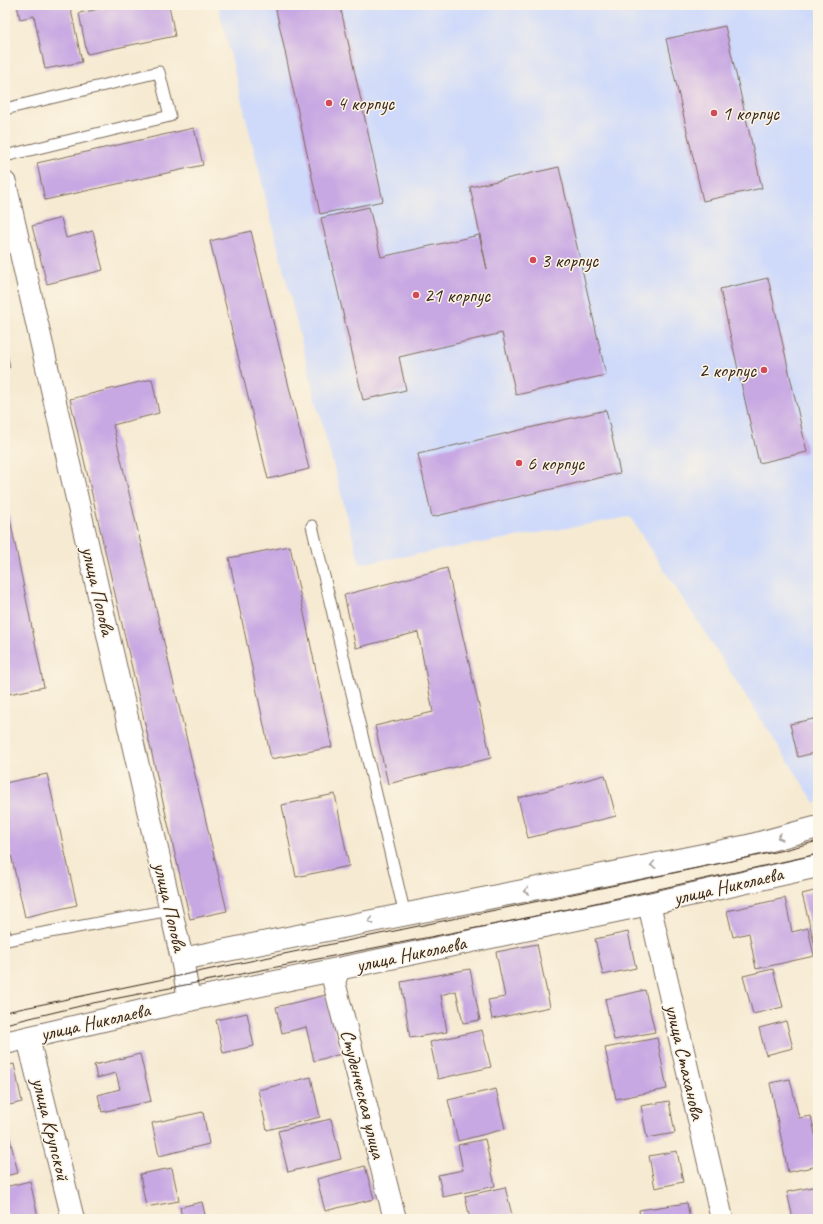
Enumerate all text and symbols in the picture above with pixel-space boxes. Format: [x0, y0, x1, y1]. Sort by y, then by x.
place label: 4 корпус [337, 91, 395, 116]
marker: 4 корпус [324, 98, 334, 108]
place label: 1 корпус [722, 101, 780, 126]
marker: 1 корпус [709, 108, 719, 118]
place label: 3 корпус [541, 248, 599, 273]
marker: 3 корпус [528, 255, 538, 265]
place label: 21 корпус [424, 283, 491, 308]
marker: 21 корпус [411, 290, 421, 300]
place label: 2 корпус [699, 358, 757, 383]
marker: 2 корпус [759, 365, 769, 375]
place label: 6 корпус [527, 451, 585, 476]
marker: 6 корпус [514, 458, 524, 468]
street label: улица Попова [75, 543, 121, 640]
one-way arrow [777, 832, 784, 841]
street label: улица Попова [147, 859, 193, 956]
one-way arrow [650, 860, 656, 868]
street label: улица Николаева [670, 861, 787, 911]
one-way arrow [523, 886, 529, 894]
one-way arrow [368, 917, 374, 925]
street label: улица Николаева [353, 930, 470, 978]
street label: улица Николаева [37, 997, 154, 1047]
street label: улица Стаханова [659, 1001, 711, 1123]
street label: Студенческая улица [335, 1027, 392, 1163]
street label: улица Крупской [26, 1074, 76, 1185]

